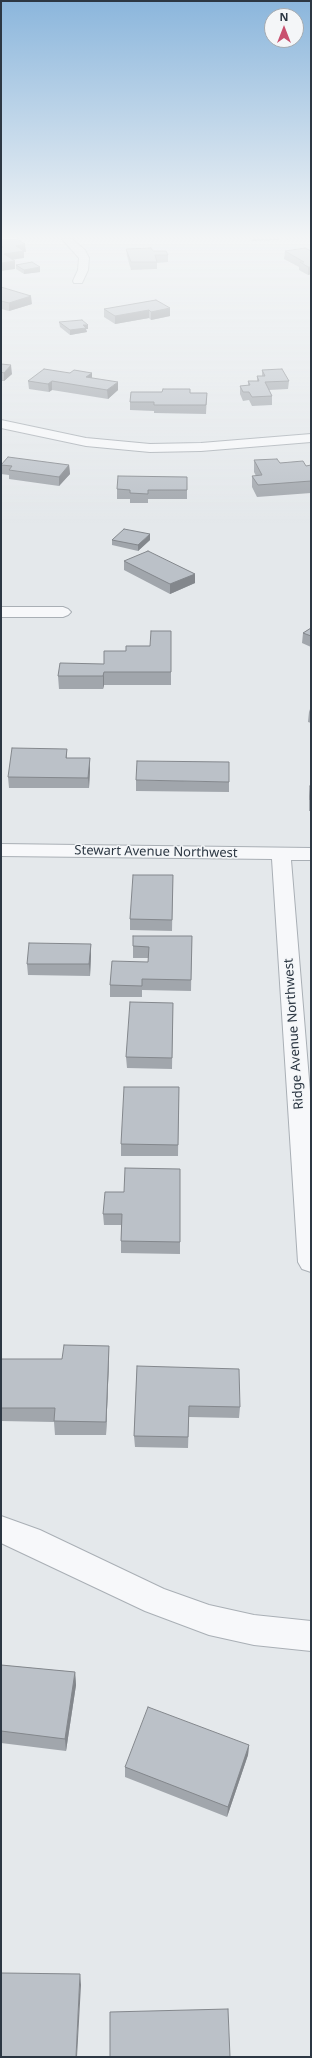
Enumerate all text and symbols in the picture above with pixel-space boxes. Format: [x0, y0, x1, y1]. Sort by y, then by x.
north arrow [264, 8, 304, 48]
text: N [280, 9, 288, 24]
street label: Stewart Avenue Northwest [74, 843, 238, 861]
street label: Ridge Avenue Northwest [281, 958, 307, 1110]

